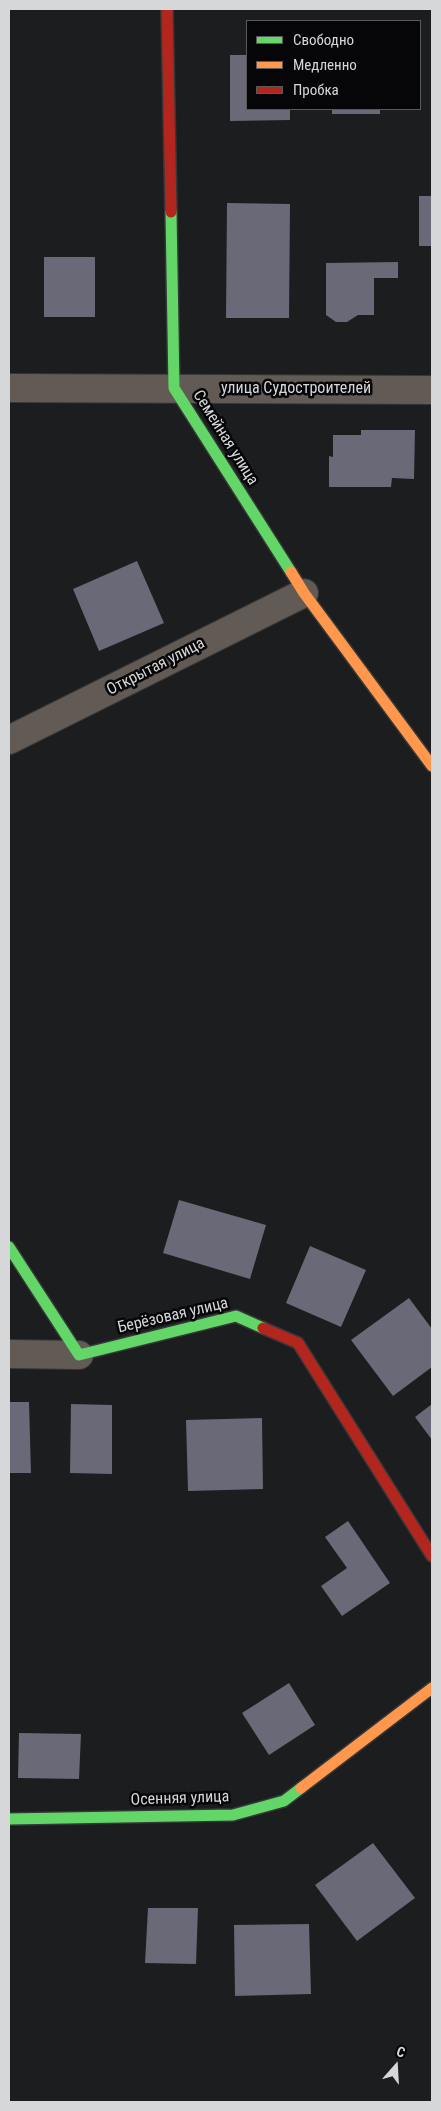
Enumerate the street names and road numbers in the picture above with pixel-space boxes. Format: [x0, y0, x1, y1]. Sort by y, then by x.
street label: улица Судостроителей [221, 379, 371, 399]
street label: Семейная улица [188, 387, 262, 489]
street label: Открытая улица [104, 634, 208, 700]
street label: Берёзовая улица [116, 1294, 230, 1338]
street label: Осенняя улица [130, 1788, 230, 1810]

